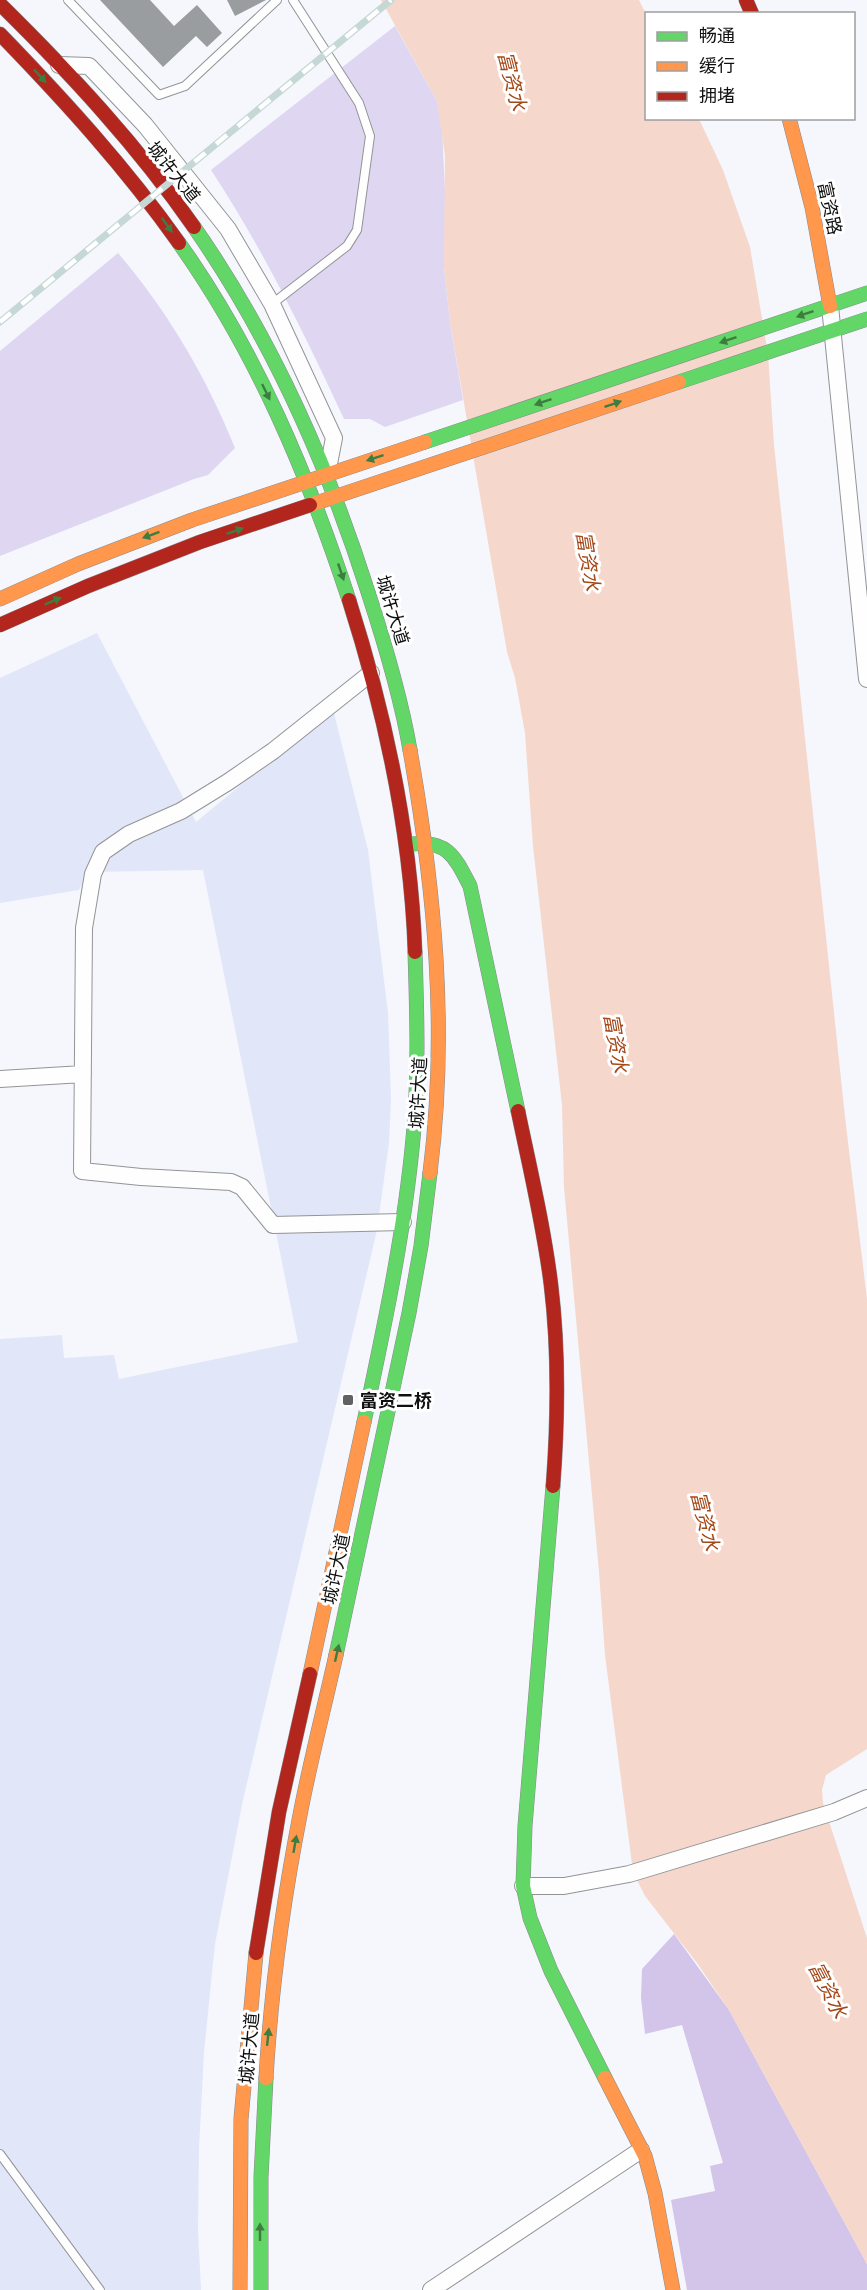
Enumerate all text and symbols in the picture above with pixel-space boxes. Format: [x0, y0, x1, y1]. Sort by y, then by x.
legend [645, 12, 855, 120]
text: 畅通 [699, 23, 735, 48]
water label: 富资水 [491, 49, 533, 114]
text: 缓行 [699, 53, 735, 78]
one-way arrow [33, 69, 47, 83]
text: 拥堵 [699, 83, 735, 108]
street label: 城许大道 [142, 136, 206, 208]
street label: 富资路 [812, 179, 848, 237]
one-way arrow [160, 217, 172, 232]
one-way arrow [796, 310, 814, 319]
one-way arrow [719, 336, 737, 345]
one-way arrow [261, 384, 271, 401]
one-way arrow [534, 398, 552, 408]
one-way arrow [604, 399, 622, 408]
one-way arrow [366, 454, 384, 464]
one-way arrow [226, 526, 244, 535]
water label: 富资水 [569, 529, 607, 594]
one-way arrow [142, 530, 160, 540]
one-way arrow [336, 563, 346, 581]
street label: 城许大道 [371, 572, 415, 648]
one-way arrow [44, 596, 62, 605]
water label: 富资水 [597, 1011, 635, 1076]
street label: 城许大道 [404, 1056, 432, 1130]
place label: 富资二桥 [360, 1388, 432, 1413]
marker: 富资二桥 [341, 1393, 355, 1407]
water label: 富资水 [684, 1489, 726, 1554]
street label: 城许大道 [316, 1531, 356, 1607]
one-way arrow [332, 1644, 342, 1663]
one-way arrow [290, 1834, 299, 1853]
water label: 富资水 [802, 1957, 855, 2024]
street label: 城许大道 [233, 2011, 265, 2085]
one-way arrow [263, 2027, 273, 2046]
one-way arrow [255, 2222, 265, 2241]

